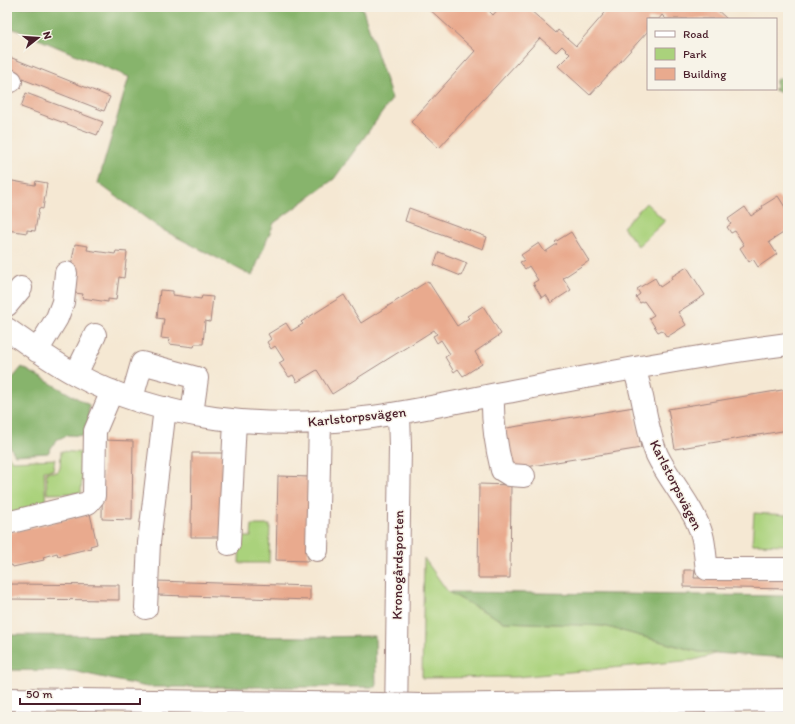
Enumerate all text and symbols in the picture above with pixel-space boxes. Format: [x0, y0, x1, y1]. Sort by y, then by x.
north arrow [18, 18, 58, 58]
legend [647, 18, 777, 90]
text: Road [683, 27, 709, 41]
text: N [40, 30, 54, 41]
text: Park [683, 47, 707, 61]
text: Building [683, 67, 727, 81]
street label: Karlstorpsvägen [307, 403, 407, 431]
street label: Karlstorpsvägen [646, 437, 706, 533]
street label: Kronogårdsporten [389, 510, 407, 620]
scale bar [20, 680, 140, 706]
text: 50 m [26, 687, 52, 701]

